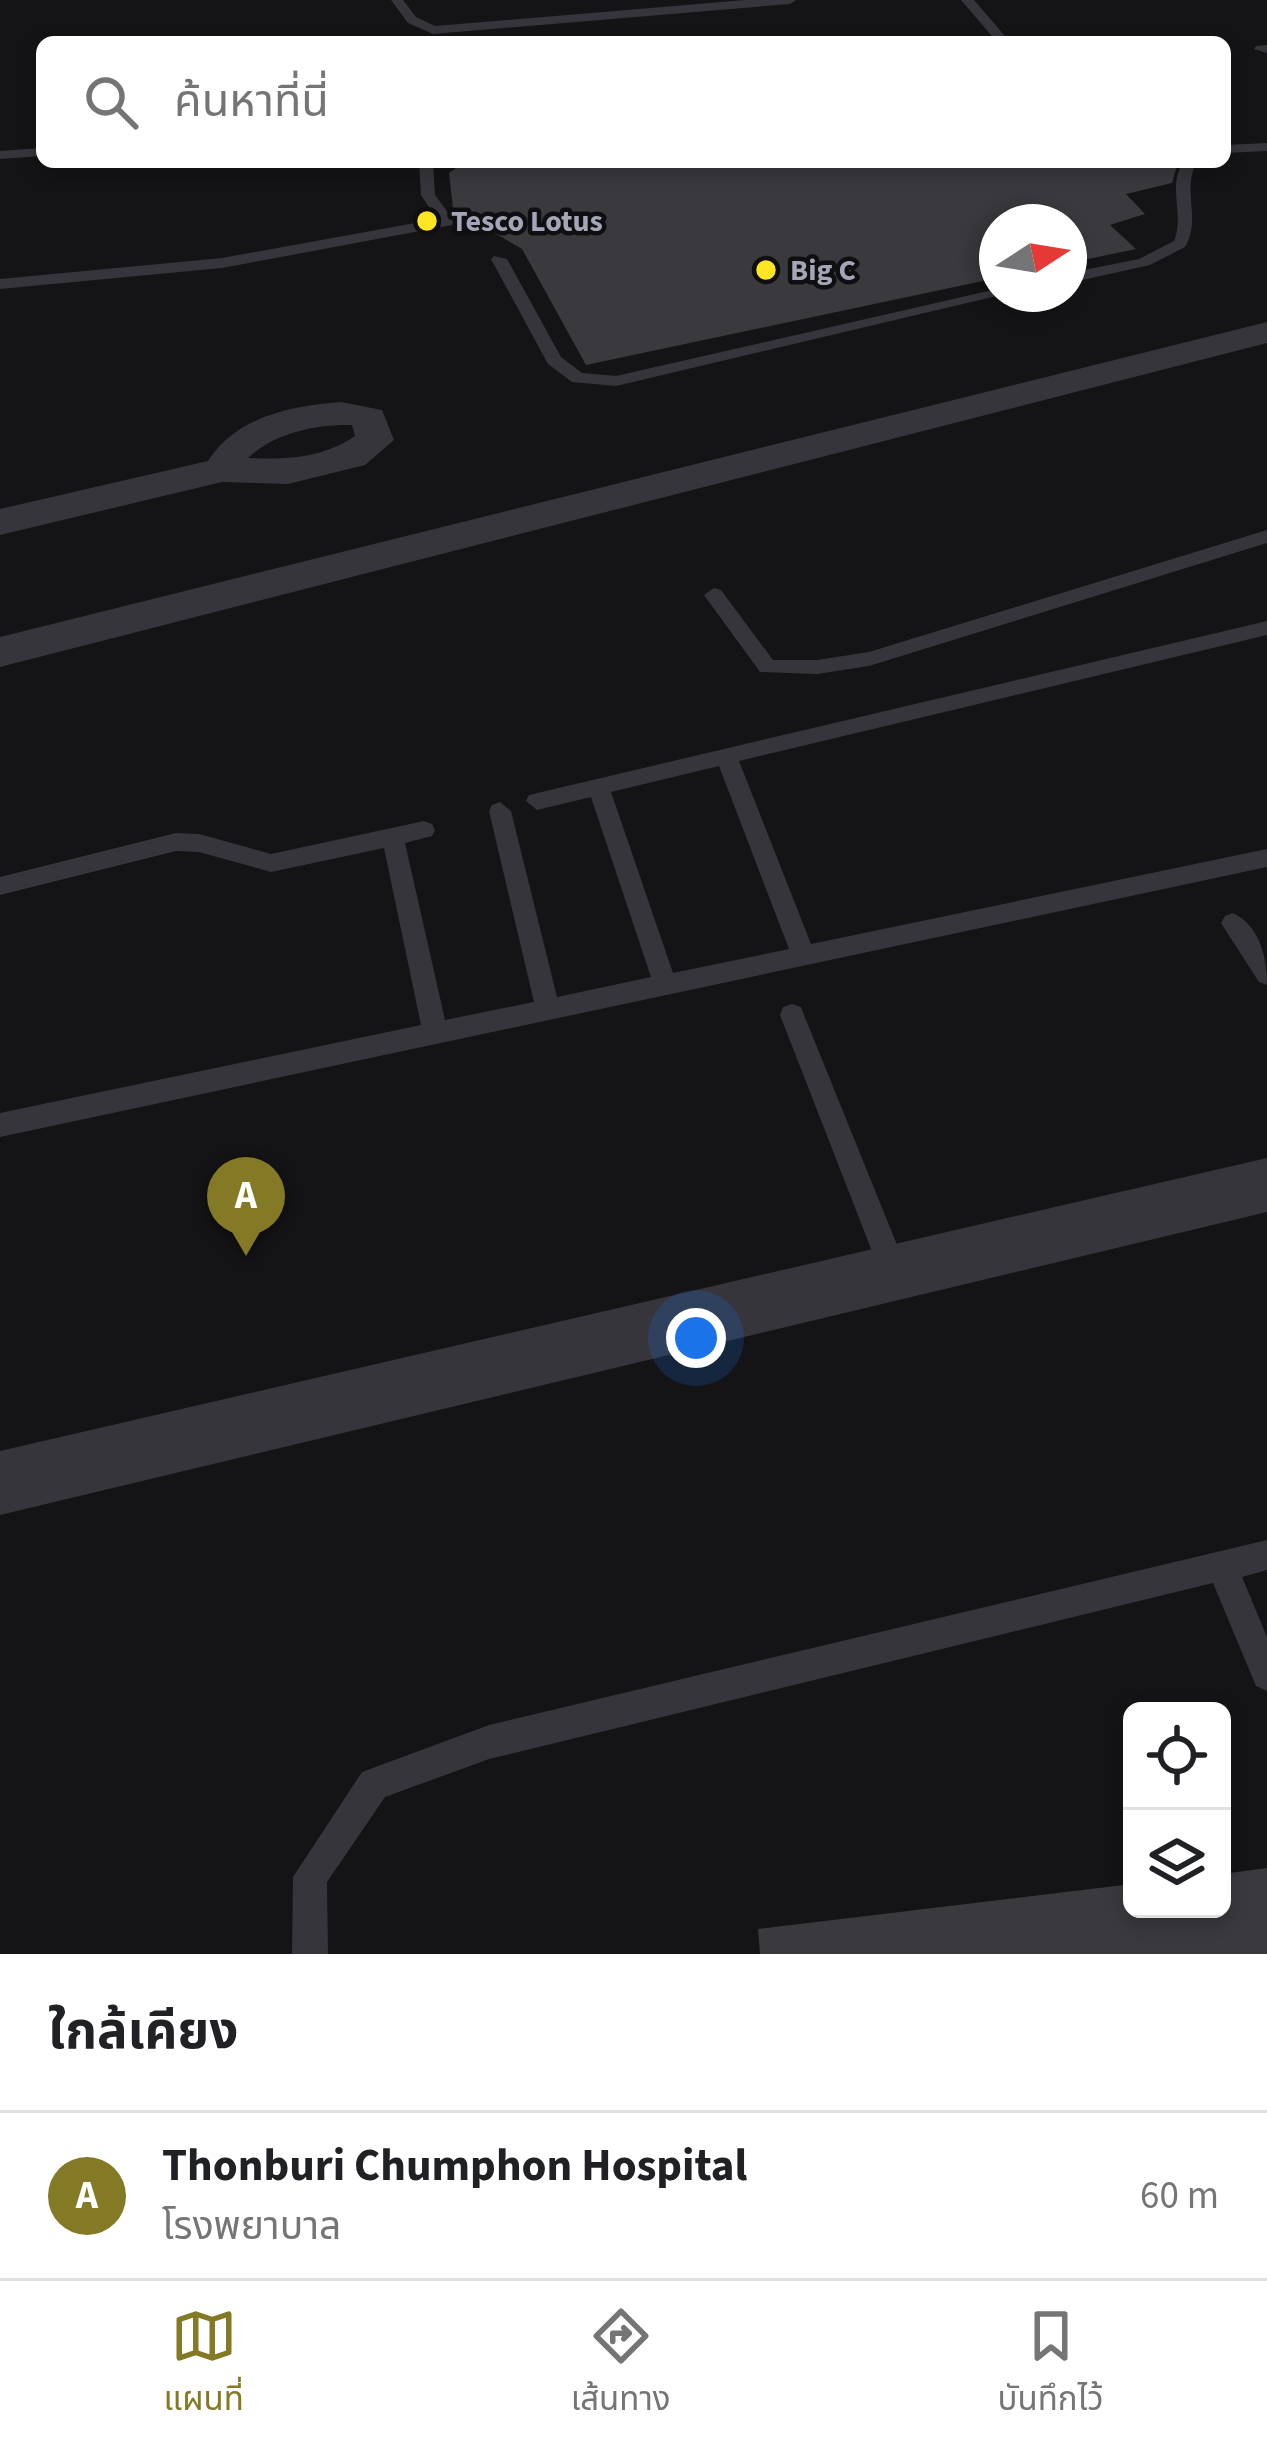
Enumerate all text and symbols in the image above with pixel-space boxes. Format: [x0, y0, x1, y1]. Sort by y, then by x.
search box [36, 36, 1231, 168]
icon: search [78, 69, 144, 135]
text: ค้นหาที่นี่ [174, 70, 329, 134]
place label: Tesco Lotus [451, 200, 603, 243]
north arrow [979, 204, 1087, 312]
marker: Tesco Lotus [414, 208, 440, 234]
place label: Big C [790, 249, 856, 292]
marker: Big C [753, 257, 779, 283]
pin: A [207, 1157, 285, 1256]
your location [666, 1308, 726, 1368]
map controls [1123, 1702, 1231, 1918]
button: locate [1123, 1702, 1231, 1810]
button: layers [1123, 1810, 1231, 1918]
text: ใกล้เคียง [48, 1996, 238, 2068]
text: Thonburi Chumphon Hospital [162, 2134, 747, 2198]
text: A [76, 2168, 98, 2224]
text: 60 m [1140, 2168, 1219, 2224]
text: โรงพยาบาล [162, 2199, 341, 2255]
tab: แผนที่ [163, 2303, 244, 2425]
tab: เส้นทาง [571, 2303, 671, 2425]
tab: บันทึกไว้ [998, 2303, 1104, 2425]

